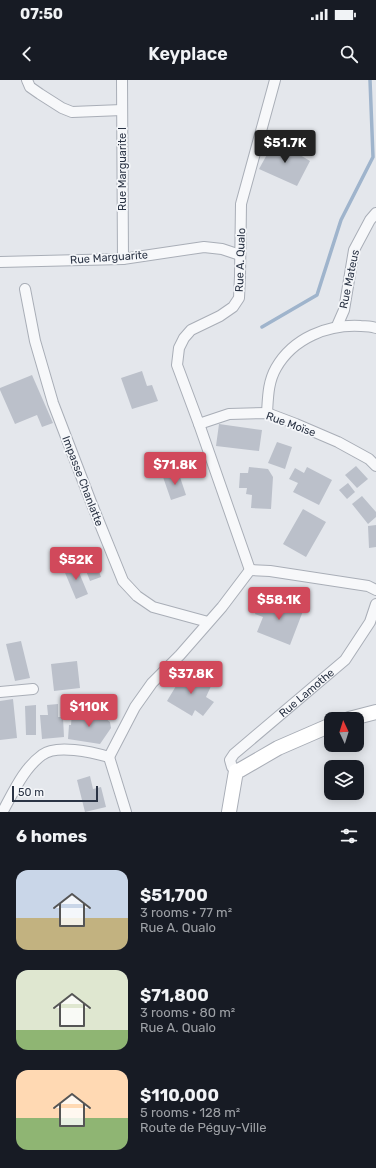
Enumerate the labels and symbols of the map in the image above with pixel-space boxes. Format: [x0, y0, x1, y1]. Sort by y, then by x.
street label: Rue Marguarite I [116, 127, 129, 211]
pin: $51.7K [252, 130, 318, 164]
street label: Rue A. Qualo [233, 228, 248, 292]
street label: Rue Marguarite [70, 248, 148, 267]
street label: Rue Mateus [337, 248, 362, 310]
street label: Rue Moïse [264, 409, 318, 439]
street label: Impasse Chanlatte [59, 434, 106, 528]
pin: $71.8K [142, 452, 208, 486]
pin: $52K [52, 547, 100, 581]
pin: $58.1K [246, 587, 312, 621]
pin: $37.8K [158, 661, 224, 695]
street label: Rue Lamothe [276, 666, 337, 720]
pin: $110K [61, 694, 117, 728]
north arrow [324, 712, 364, 752]
scale bar [12, 784, 98, 803]

